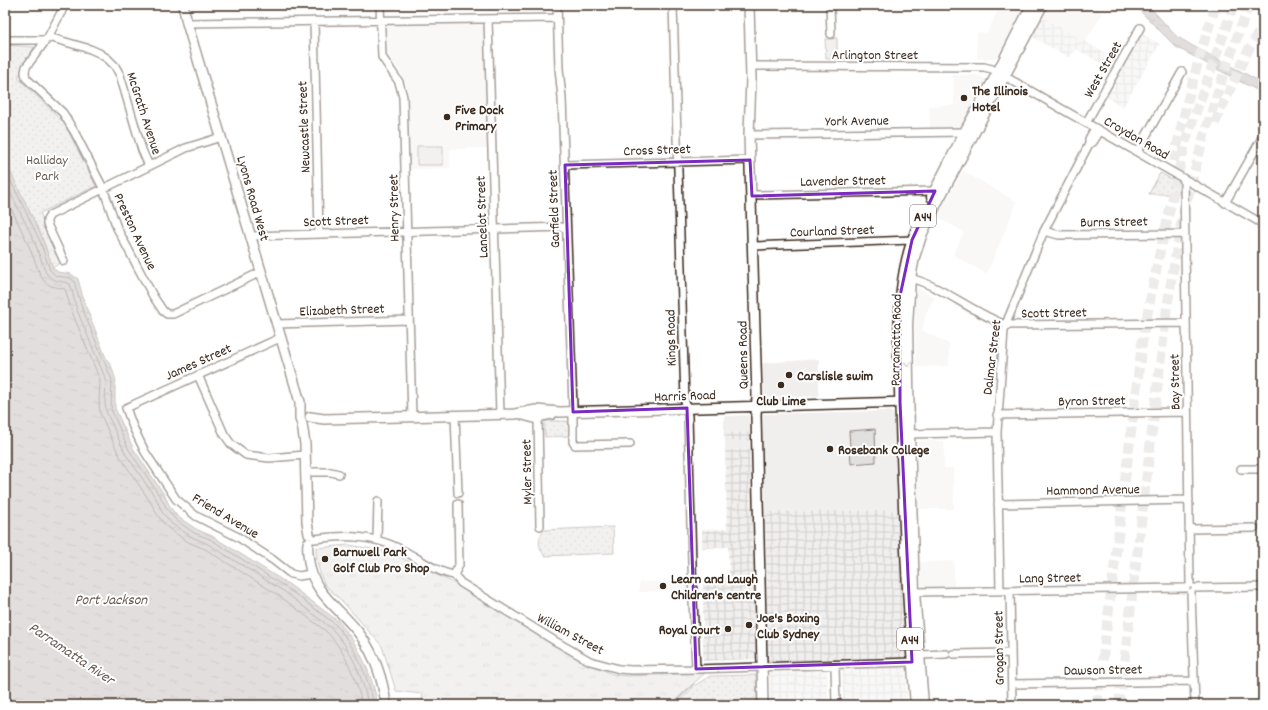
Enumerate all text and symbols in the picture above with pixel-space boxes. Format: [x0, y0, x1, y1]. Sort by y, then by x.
street label: West Street [1079, 38, 1128, 102]
street label: Arlington Street [832, 46, 918, 66]
street label: McGrath Avenue [120, 70, 166, 157]
street label: Newcastle Street [293, 81, 317, 173]
place label: The Illinois Hotel [972, 82, 1028, 118]
marker: The Illinois Hotel [959, 93, 969, 103]
place label: Five Dock Primary [455, 101, 504, 137]
street label: York Avenue [825, 111, 889, 133]
marker: Five Dock Primary [442, 112, 452, 122]
street label: Croydon Road [1100, 112, 1172, 166]
street label: Cross Street [623, 140, 691, 162]
park label: Halliday Park [26, 151, 68, 187]
street label: Lyons Road West [230, 154, 274, 244]
street label: Garfield Street [544, 169, 566, 249]
street label: Lavender Street [800, 171, 886, 193]
street label: Henry Street [384, 174, 406, 242]
street label: Lancelot Street [472, 175, 494, 259]
street label: Preston Avenue [108, 190, 161, 274]
road number: A44 [910, 205, 936, 227]
street label: Scott Street [303, 211, 369, 233]
street label: Burns Street [1080, 212, 1148, 234]
street label: Courland Street [789, 221, 875, 243]
street label: Parramatta Road [886, 294, 908, 386]
street label: Elizabeth Street [299, 300, 385, 322]
street label: Scott Street [1021, 303, 1087, 325]
street label: Kings Road [662, 309, 682, 367]
street label: Dalmar Street [978, 318, 1008, 396]
street label: Queens Road [733, 321, 755, 389]
street label: James Street [163, 339, 235, 386]
street label: Bay Street [1166, 354, 1186, 410]
one-way arrow [904, 361, 912, 367]
place label: Carslisle swim [797, 367, 874, 387]
marker: Carslisle swim [784, 370, 794, 380]
marker: Club Lime [776, 380, 786, 390]
street label: Harris Road [654, 386, 716, 408]
street label: Byron Street [1058, 391, 1126, 413]
place label: Club Lime [756, 392, 806, 412]
street label: Myler Street [517, 439, 539, 505]
place label: Rosebank College [838, 441, 929, 461]
marker: Rosebank College [825, 444, 835, 454]
street label: Hammond Avenue [1046, 480, 1140, 502]
street label: Friend Avenue [188, 489, 262, 545]
place label: Barnwell Park Golf Club Pro Shop [333, 543, 430, 579]
marker: Barnwell Park Golf Club Pro Shop [320, 554, 330, 564]
street label: Lang Street [1019, 568, 1081, 590]
place label: Learn and Laugh Children's centre [671, 570, 761, 606]
marker: Learn and Laugh Children's centre [658, 581, 668, 591]
water label: Port Jackson [75, 590, 148, 612]
street label: William Street [533, 609, 607, 661]
place label: Joe's Boxing Club Sydney [757, 609, 821, 645]
street label: Grogan Street [989, 610, 1011, 686]
water label: Parramatta River [24, 618, 119, 692]
marker: Joe's Boxing Club Sydney [744, 620, 754, 630]
place label: Royal Court [659, 621, 721, 641]
marker: Royal Court [723, 624, 733, 634]
road number: A44 [897, 628, 923, 650]
street label: Dawson Street [1064, 660, 1143, 682]

